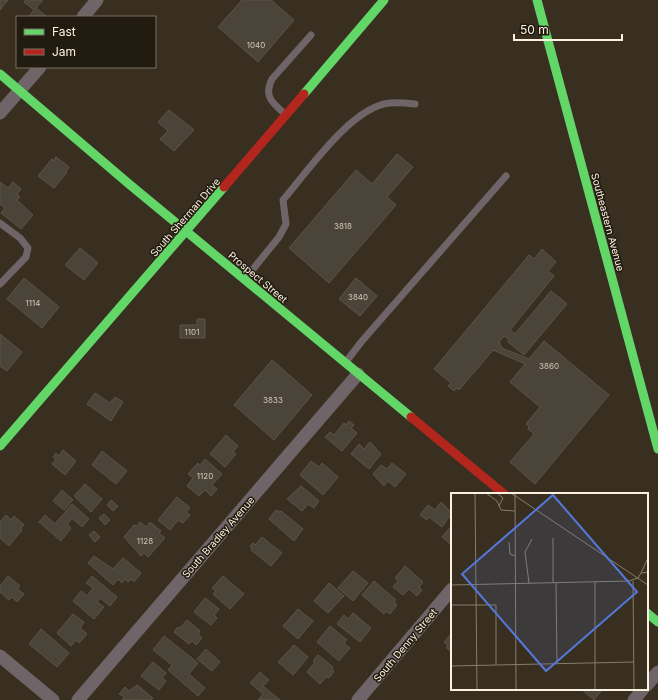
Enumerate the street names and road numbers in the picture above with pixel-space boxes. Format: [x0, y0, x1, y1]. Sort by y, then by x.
street label: Southeastern Avenue [589, 172, 627, 273]
street label: South Sherman Drive [148, 175, 223, 259]
street label: Prospect Street [226, 249, 290, 306]
street label: South Bradley Avenue [179, 494, 257, 580]
street label: South Denny Street [371, 605, 440, 684]

